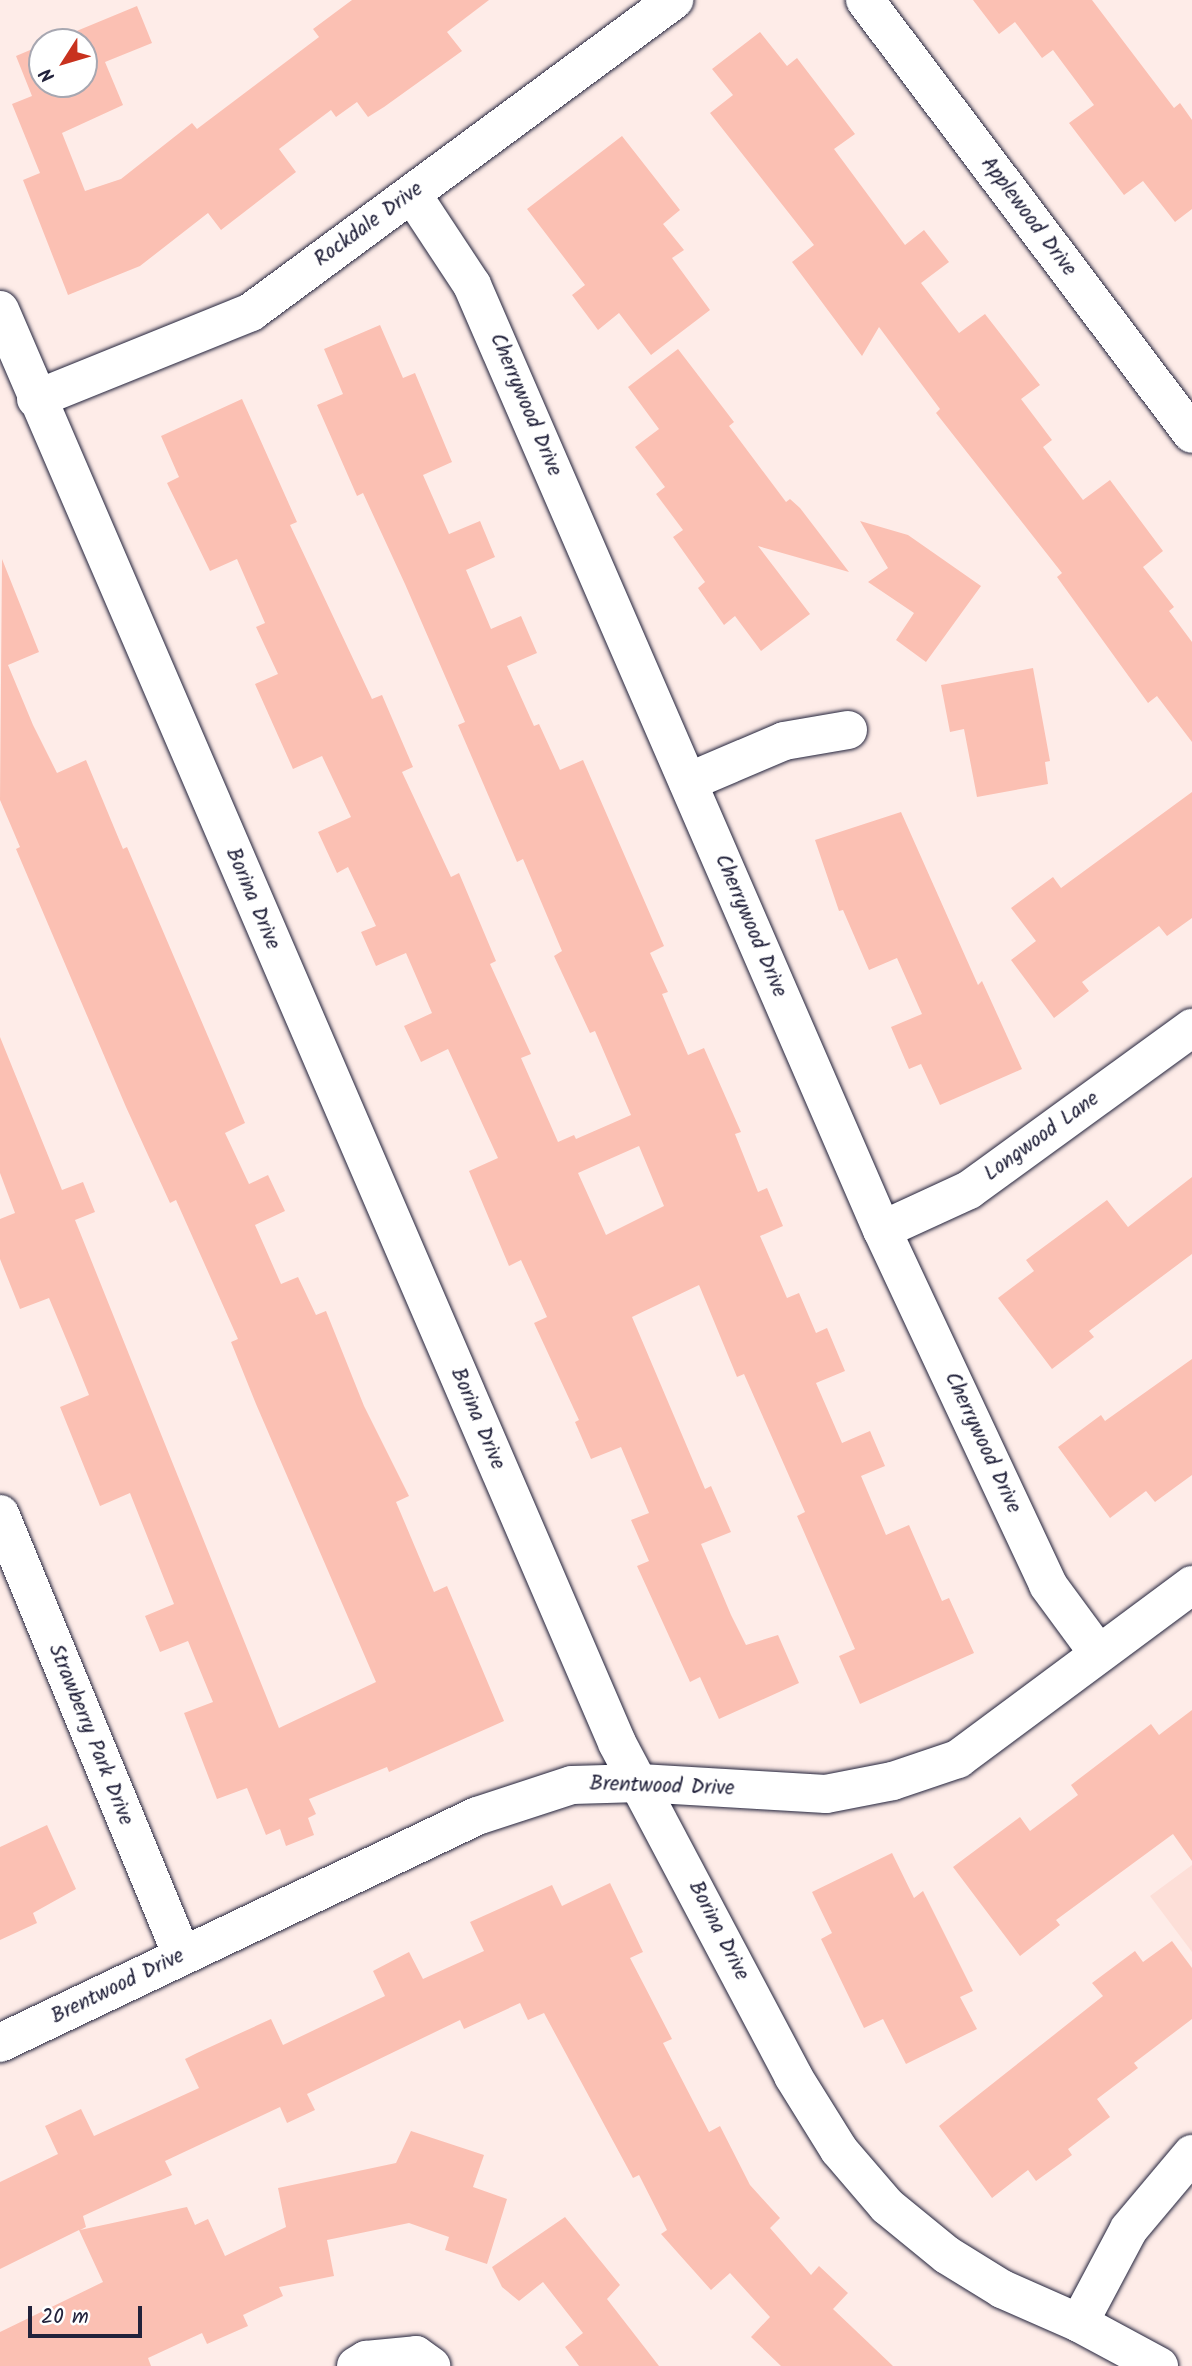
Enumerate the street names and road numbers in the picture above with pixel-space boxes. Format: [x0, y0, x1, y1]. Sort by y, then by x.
street label: Applewood Drive [975, 152, 1081, 282]
street label: Rockdale Drive [310, 177, 428, 273]
street label: Cherrywood Drive [484, 330, 566, 480]
street label: Borina Drive [219, 844, 285, 954]
street label: Cherrywood Drive [709, 851, 791, 1001]
street label: Longwood Lane [980, 1087, 1104, 1187]
street label: Borina Drive [444, 1364, 510, 1474]
street label: Cherrywood Drive [938, 1368, 1026, 1518]
street label: Strawberry Park Drive [42, 1641, 138, 1829]
street label: Brentwood Drive [589, 1772, 735, 1802]
street label: Borina Drive [682, 1877, 754, 1985]
street label: Brentwood Drive [47, 1944, 189, 2030]

